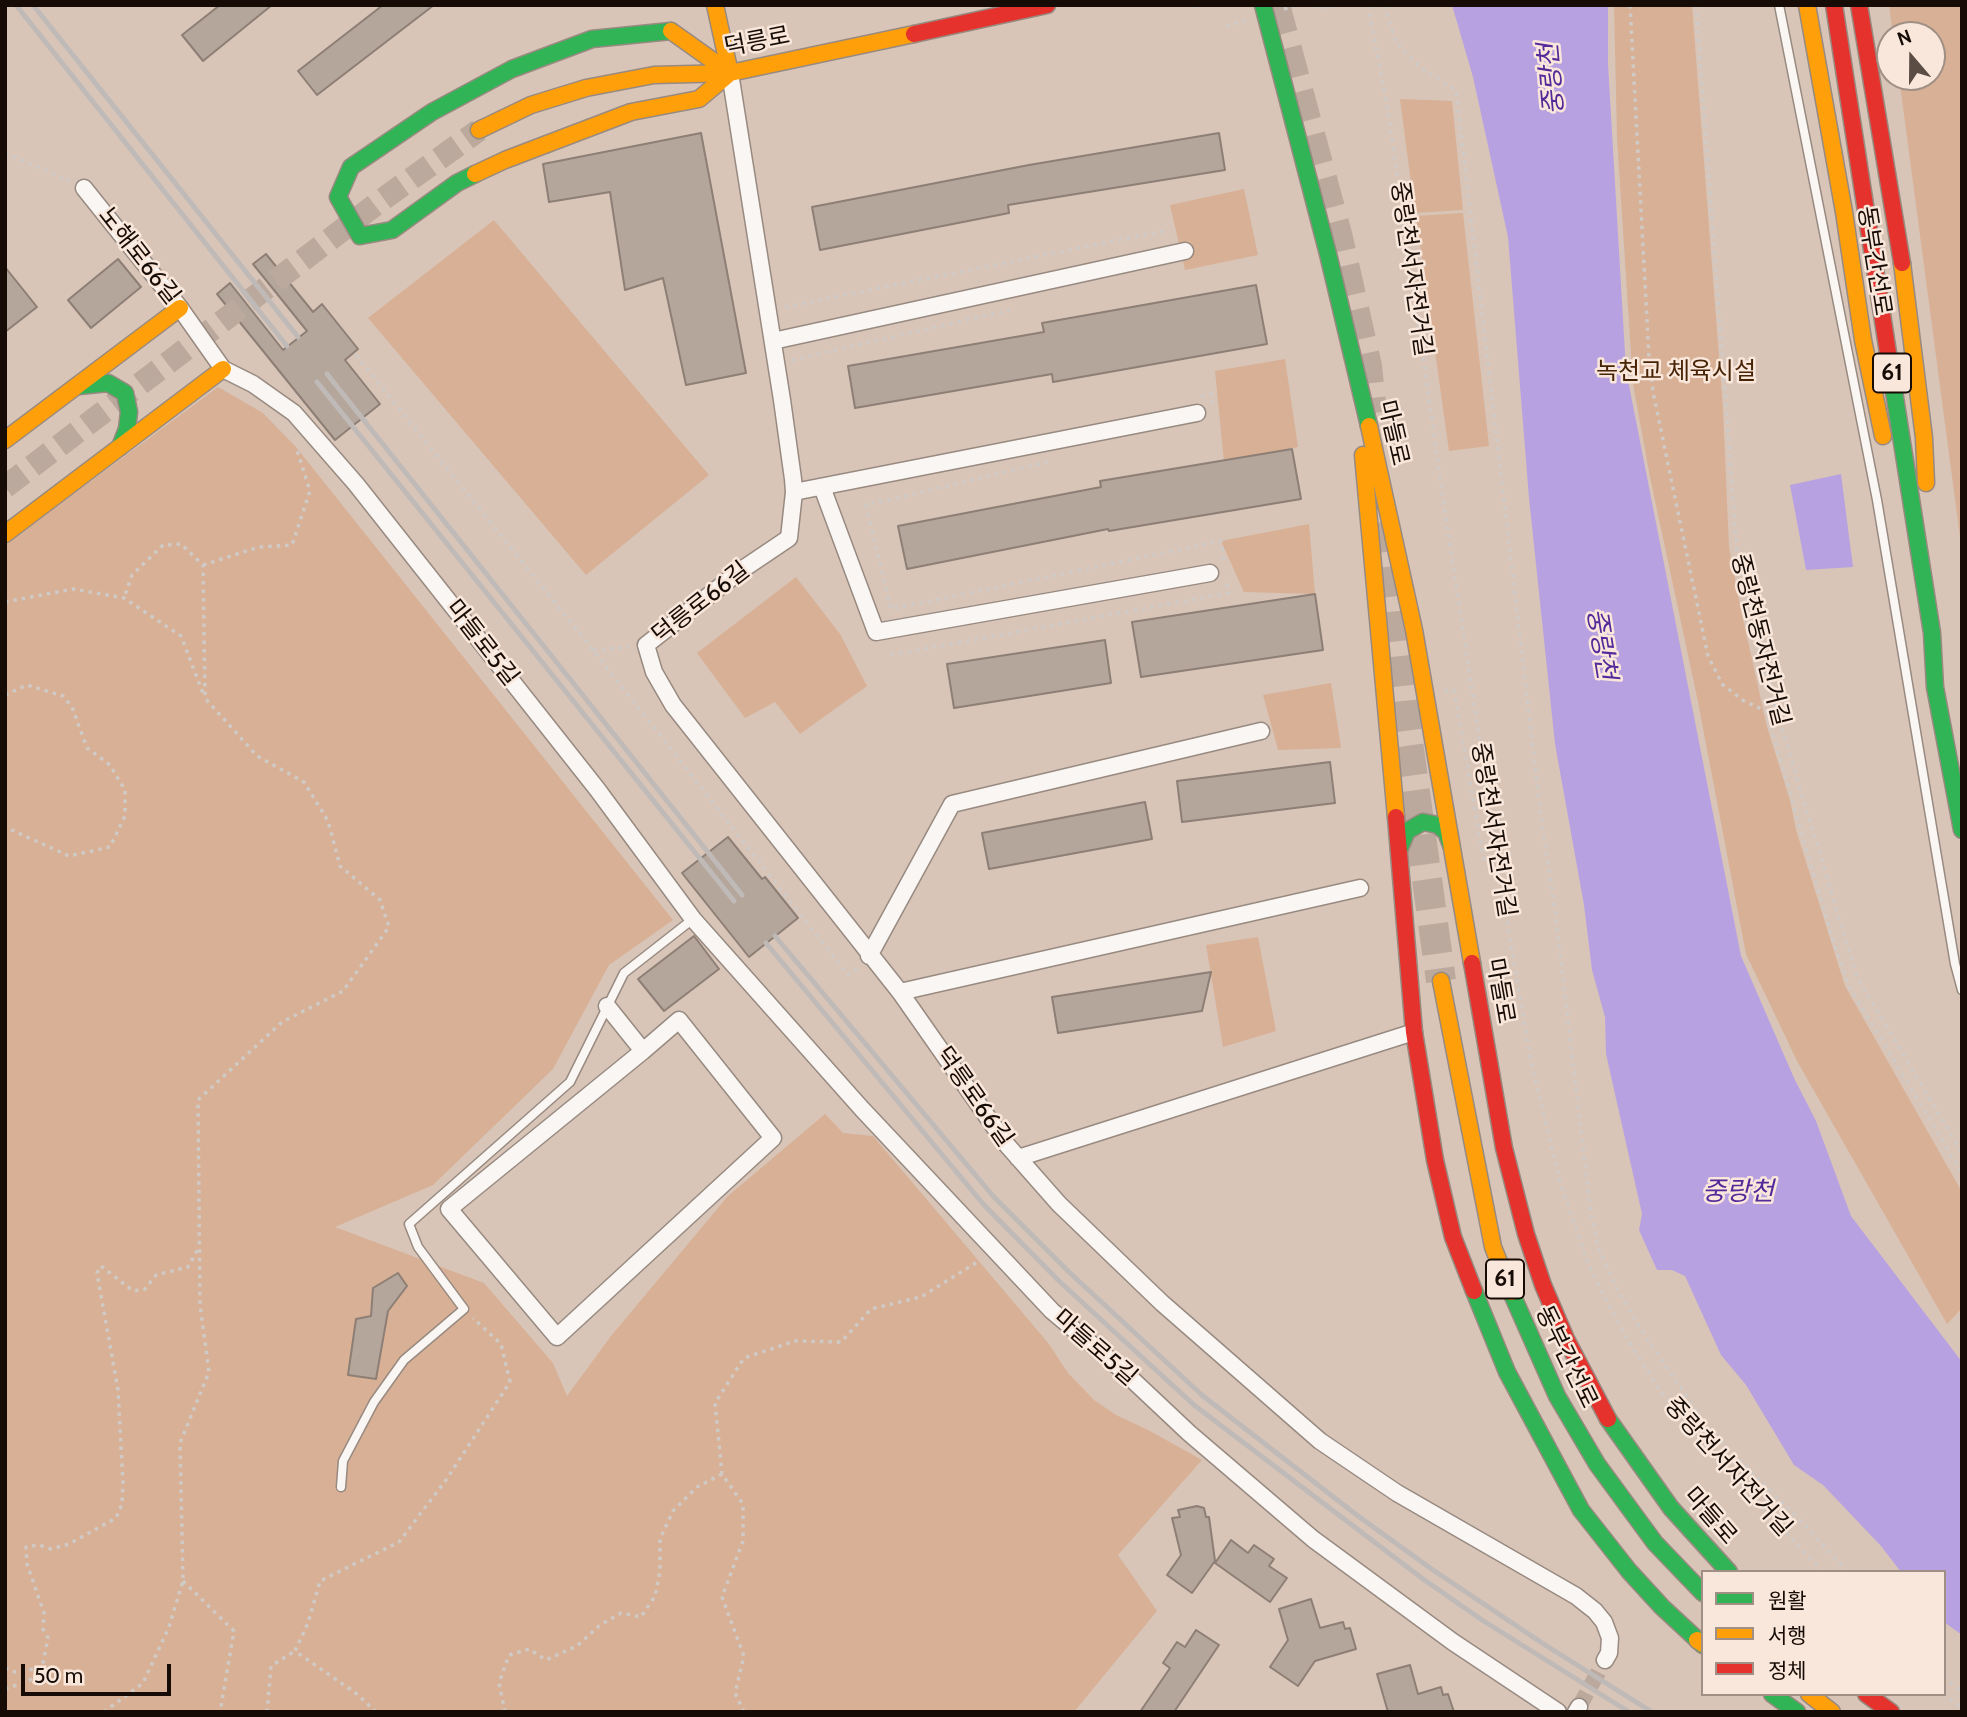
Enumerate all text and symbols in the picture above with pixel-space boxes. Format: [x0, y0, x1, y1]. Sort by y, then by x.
north arrow [1876, 21, 1946, 91]
street label: 덕릉로 [722, 22, 792, 62]
text: N [1894, 25, 1915, 51]
water label: 중랑천 [1533, 42, 1571, 116]
street label: 중랑천서자전거길 [1384, 180, 1438, 358]
street label: 노해로66길 [92, 202, 186, 310]
street label: 동부간선로 [1851, 204, 1897, 318]
road number: 61 [1873, 354, 1911, 392]
park label: 녹천교 체육시설 [1596, 358, 1756, 386]
street label: 마들로 [1372, 397, 1414, 469]
street label: 중랑천동자전거길 [1725, 551, 1795, 729]
street label: 덕릉로66길 [647, 556, 755, 650]
street label: 마들로5길 [439, 594, 525, 692]
water label: 중랑천 [1580, 606, 1622, 682]
street label: 중랑천서자전거길 [1465, 741, 1521, 919]
street label: 마들로 [1480, 956, 1520, 1026]
street label: 덕릉로66길 [929, 1041, 1019, 1153]
water label: 중랑천 [1702, 1176, 1774, 1208]
road number: 61 [1486, 1260, 1524, 1298]
street label: 동부간선로 [1529, 1301, 1603, 1413]
street label: 마들로5길 [1047, 1304, 1143, 1392]
street label: 중랑천서자전거길 [1658, 1392, 1798, 1542]
street label: 마들로 [1677, 1482, 1743, 1550]
legend [1701, 1570, 1946, 1696]
text: 원활 [1768, 1588, 1807, 1613]
text: 서행 [1768, 1623, 1807, 1648]
scale bar [24, 1650, 175, 1694]
text: 정체 [1768, 1658, 1807, 1683]
text: 50 m [34, 1663, 83, 1688]

